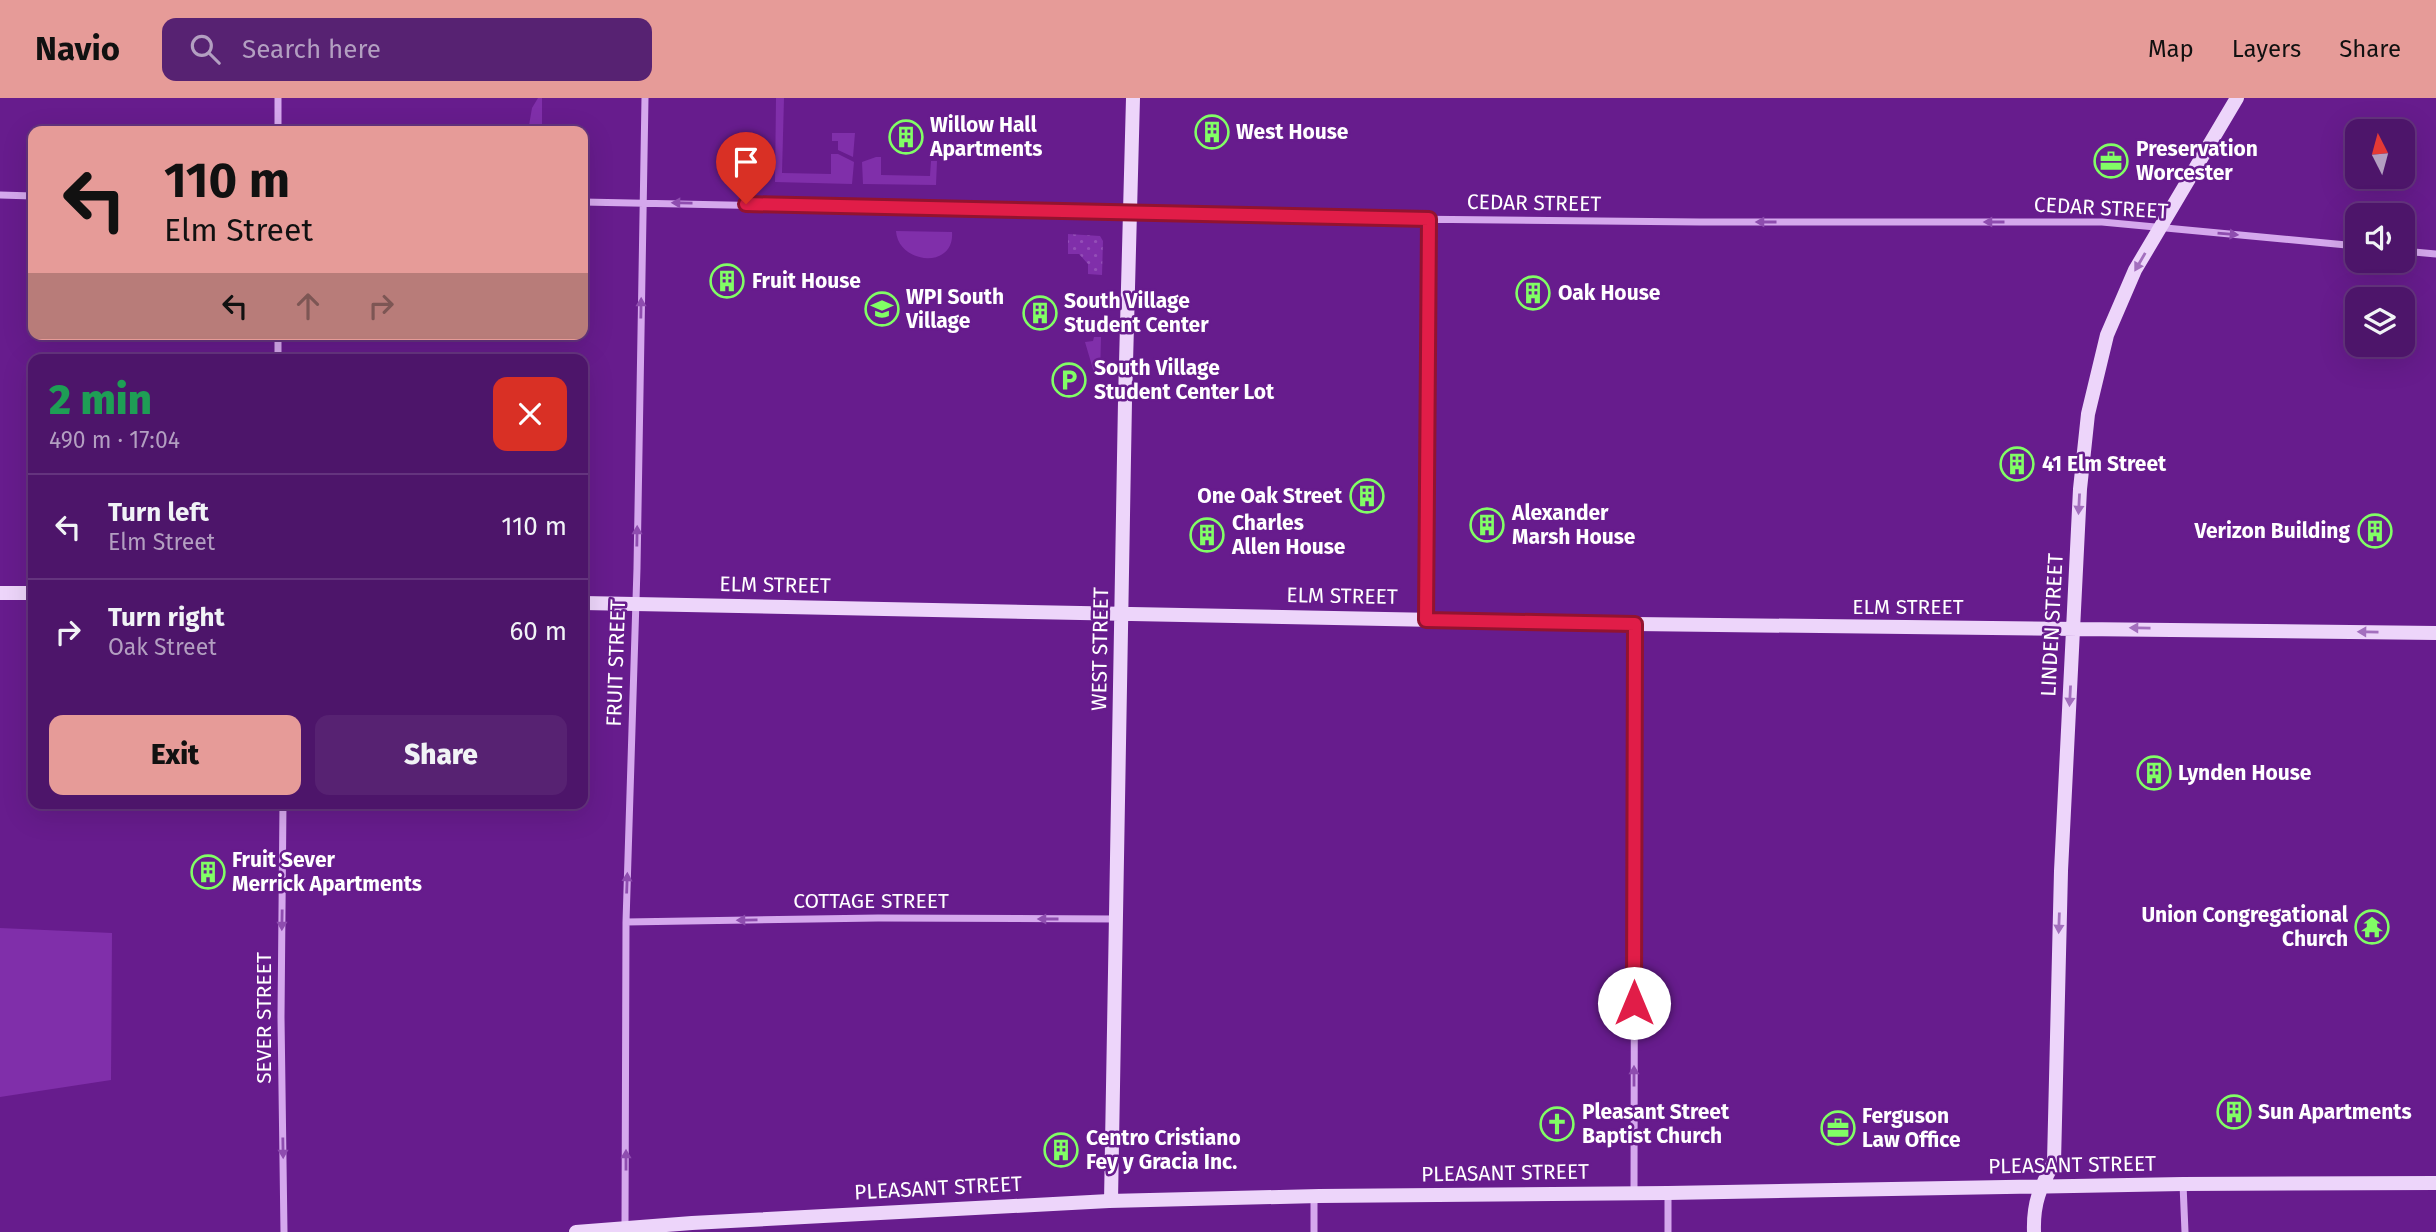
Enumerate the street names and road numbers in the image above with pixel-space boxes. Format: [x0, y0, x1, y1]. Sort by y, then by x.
street label: CEDAR STREET [1467, 189, 1602, 217]
street label: CEDAR STREET [2033, 191, 2169, 225]
street label: LINDEN STREET [2035, 553, 2069, 697]
street label: ELM STREET [719, 571, 831, 599]
street label: ELM STREET [1286, 582, 1398, 610]
street label: WEST STREET [1086, 587, 1114, 711]
street label: ELM STREET [1852, 594, 1964, 620]
street label: FRUIT STREET [601, 599, 631, 727]
street label: COTTAGE STREET [793, 888, 949, 914]
street label: SEVER STREET [251, 952, 277, 1084]
street label: PLEASANT STREET [1988, 1151, 2156, 1179]
street label: PLEASANT STREET [1421, 1159, 1589, 1187]
street label: PLEASANT STREET [853, 1171, 1023, 1205]

